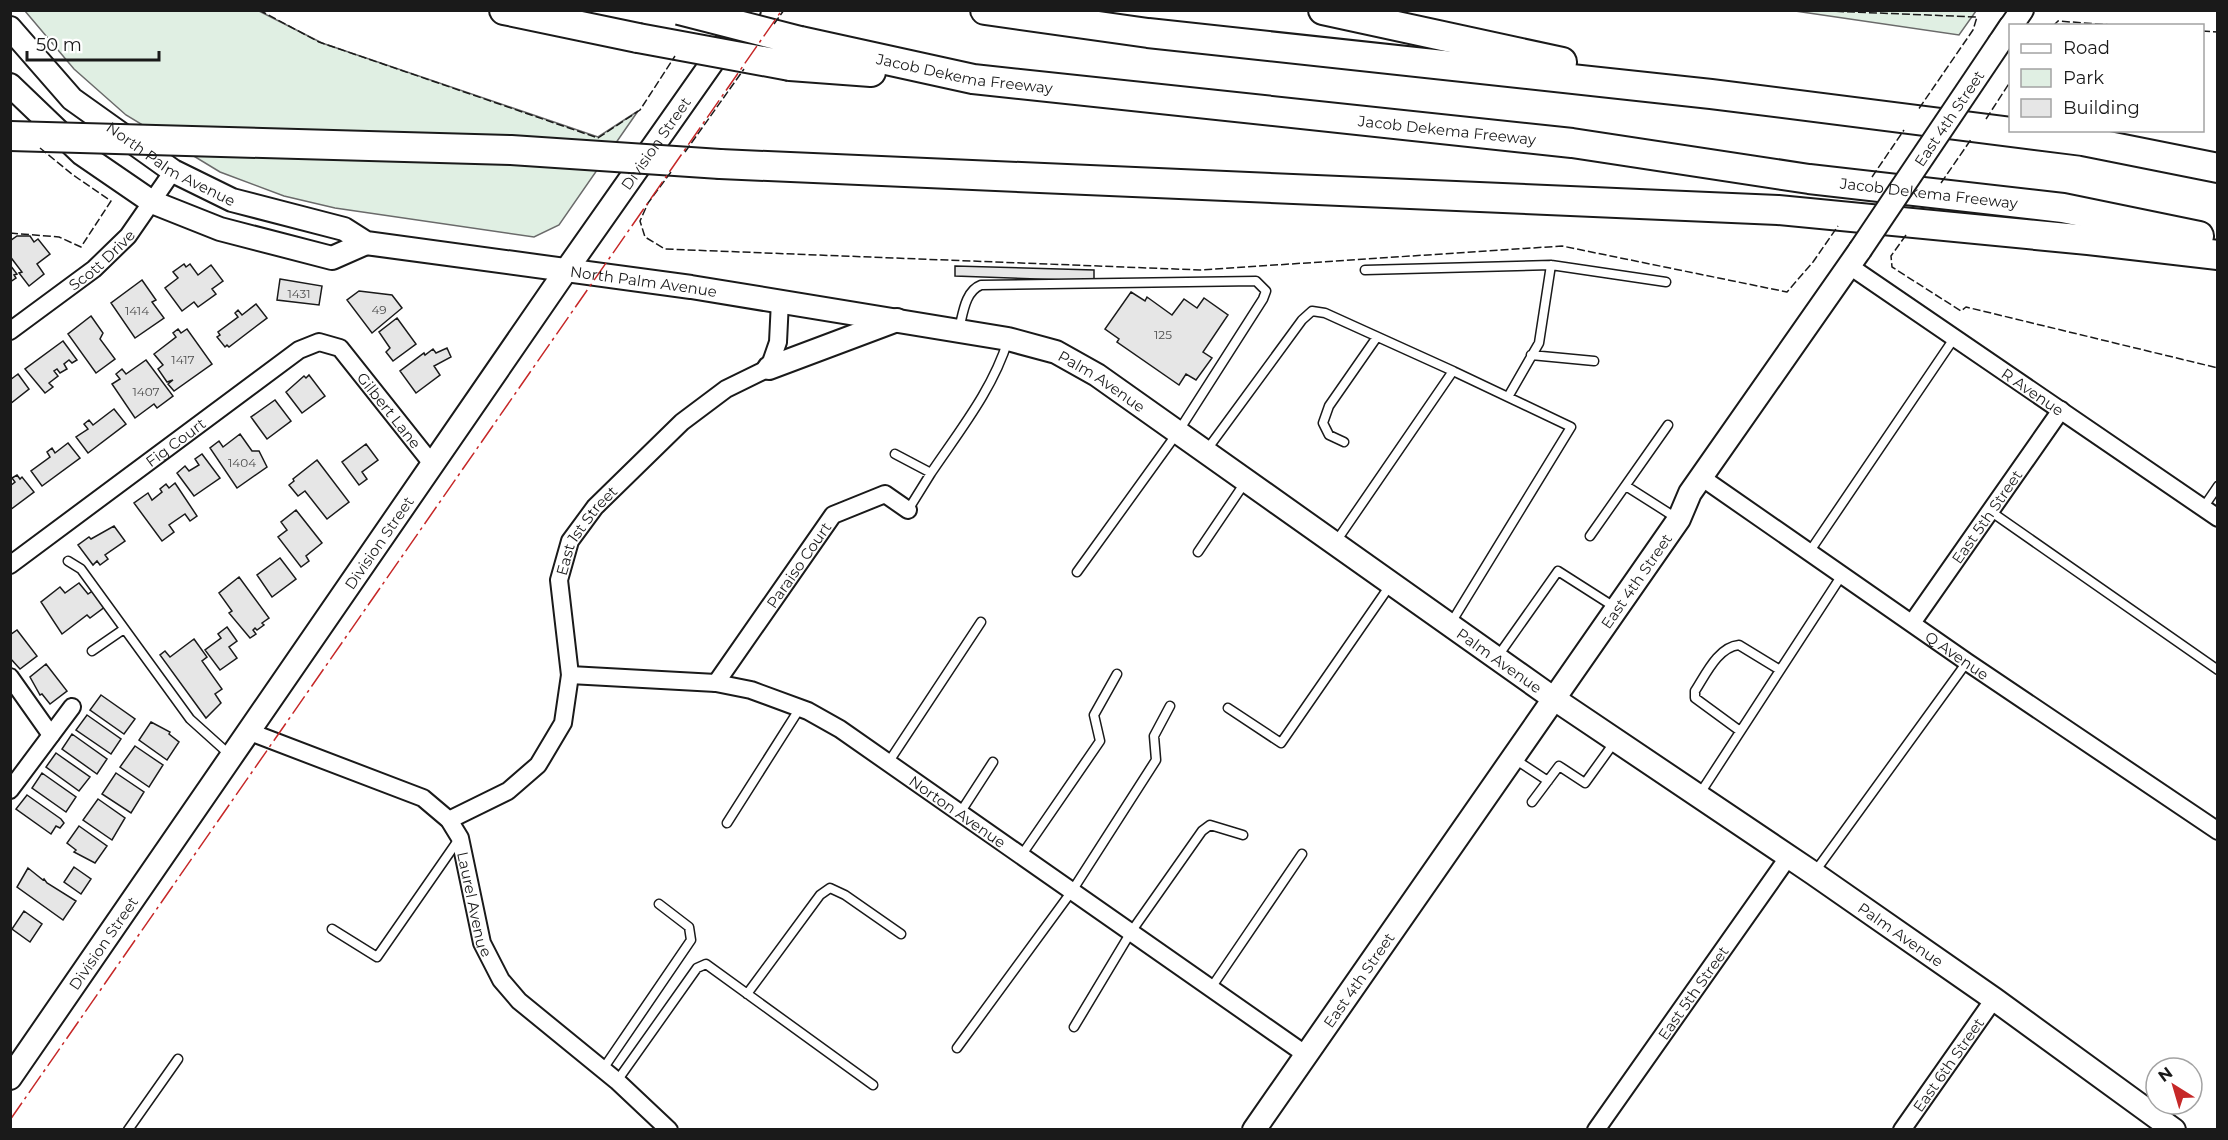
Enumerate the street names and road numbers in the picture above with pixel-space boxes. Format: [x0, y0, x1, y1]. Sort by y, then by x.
street label: Jacob Dekema Freeway [874, 48, 1055, 97]
street label: East 4th Street [1910, 66, 1988, 170]
street label: Division Street [616, 93, 694, 193]
street label: Jacob Dekema Freeway [1356, 111, 1538, 149]
street label: North Palm Avenue [103, 117, 239, 210]
street label: Jacob Dekema Freeway [1838, 173, 2020, 212]
street label: Scott Drive [65, 226, 139, 294]
street label: North Palm Avenue [569, 261, 718, 301]
street label: Palm Avenue [1055, 346, 1149, 416]
street label: R Avenue [1998, 363, 2068, 419]
street label: Gilbert Lane [353, 368, 426, 452]
street label: Fig Court [142, 414, 209, 471]
street label: East 5th Street [1947, 466, 2026, 567]
street label: East 1st Street [551, 481, 621, 577]
street label: Division Street [340, 492, 417, 593]
street label: Paraiso Court [762, 518, 835, 612]
street label: East 4th Street [1596, 530, 1676, 632]
street label: Palm Avenue [1453, 623, 1546, 697]
street label: Q Avenue [1922, 626, 1993, 684]
street label: Norton Avenue [906, 771, 1010, 852]
street label: Laurel Avenue [454, 850, 497, 960]
street label: Division Street [64, 893, 142, 993]
street label: Palm Avenue [1854, 898, 1947, 971]
street label: East 4th Street [1319, 929, 1398, 1031]
street label: East 5th Street [1653, 942, 1732, 1043]
street label: East 6th Street [1908, 1014, 1988, 1115]

